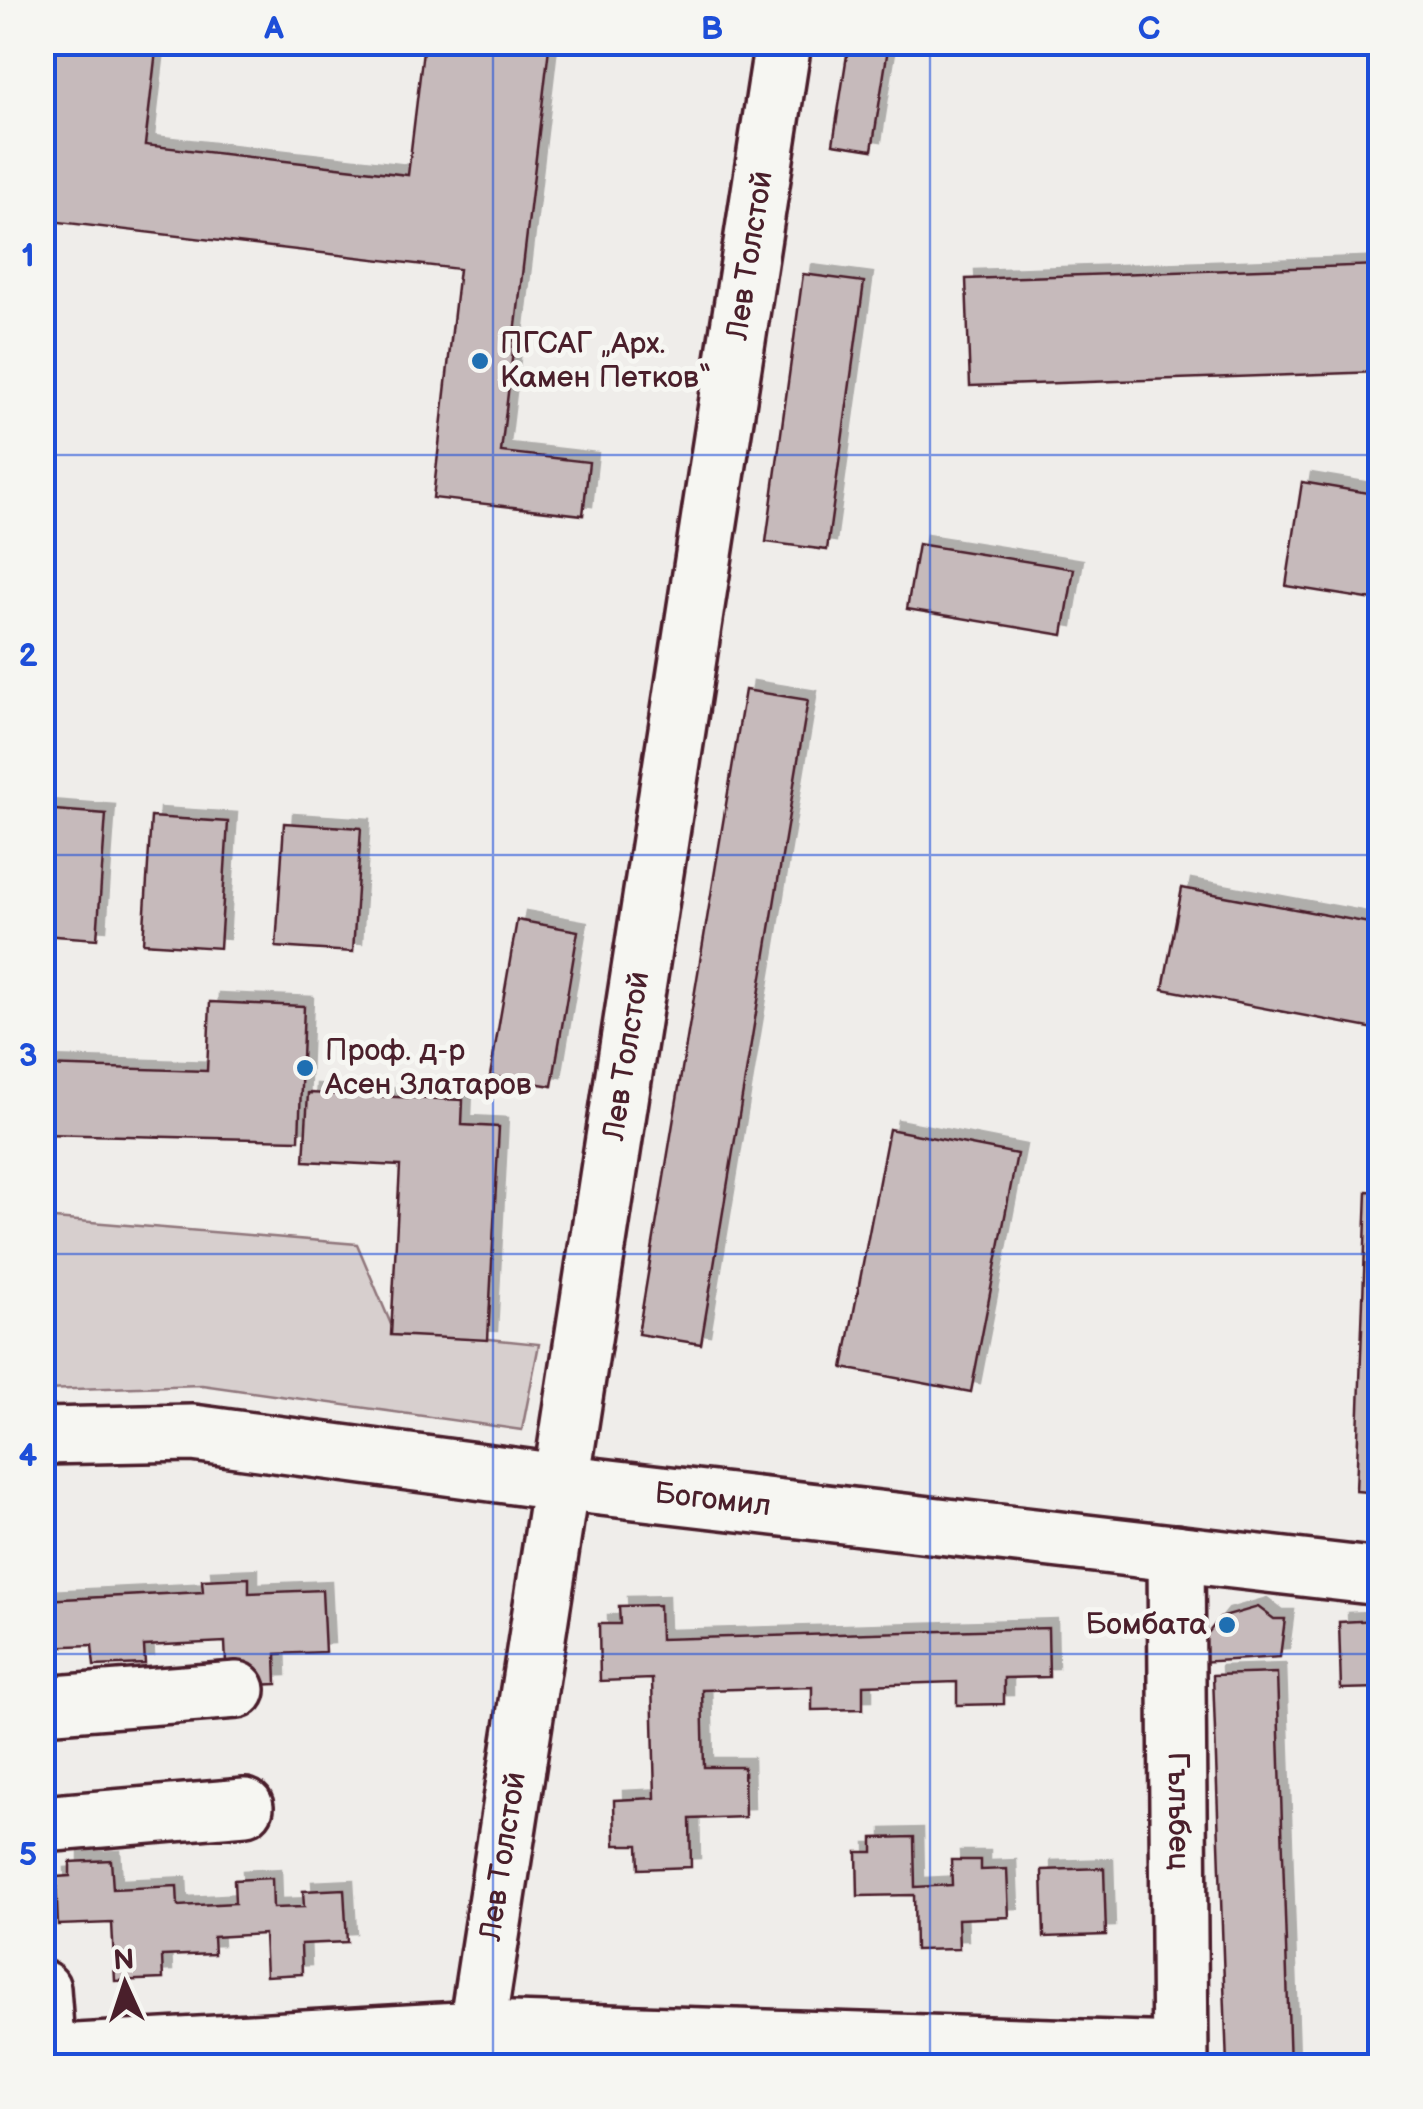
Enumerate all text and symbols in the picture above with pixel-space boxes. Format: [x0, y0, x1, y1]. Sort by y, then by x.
text: A [263, 10, 284, 49]
text: B [701, 10, 723, 49]
text: C [1138, 10, 1160, 49]
street label: Лев Толстой [719, 168, 781, 343]
text: 1 [21, 237, 35, 276]
place label: ПГСАГ „Арх. Камен Петков“ [500, 326, 711, 396]
marker: ПГСАГ „Арх. Камен Петков“ [469, 350, 491, 372]
text: 2 [18, 637, 38, 676]
street label: Лев Толстой [596, 969, 657, 1144]
place label: Проф. д-р Асен Златаров [324, 1033, 532, 1103]
text: 3 [19, 1037, 37, 1076]
marker: Проф. д-р Асен Златаров [294, 1057, 316, 1079]
text: 4 [19, 1437, 38, 1476]
street label: Богомил [653, 1475, 773, 1524]
place label: Бомбата [1086, 1607, 1207, 1643]
marker: Бомбата [1216, 1614, 1238, 1636]
street label: Гълъбец [1160, 1752, 1196, 1870]
street label: Лев Толстой [472, 1770, 534, 1944]
text: 5 [19, 1836, 37, 1875]
north arrow [75, 1934, 175, 2034]
text: N [112, 1944, 135, 1978]

